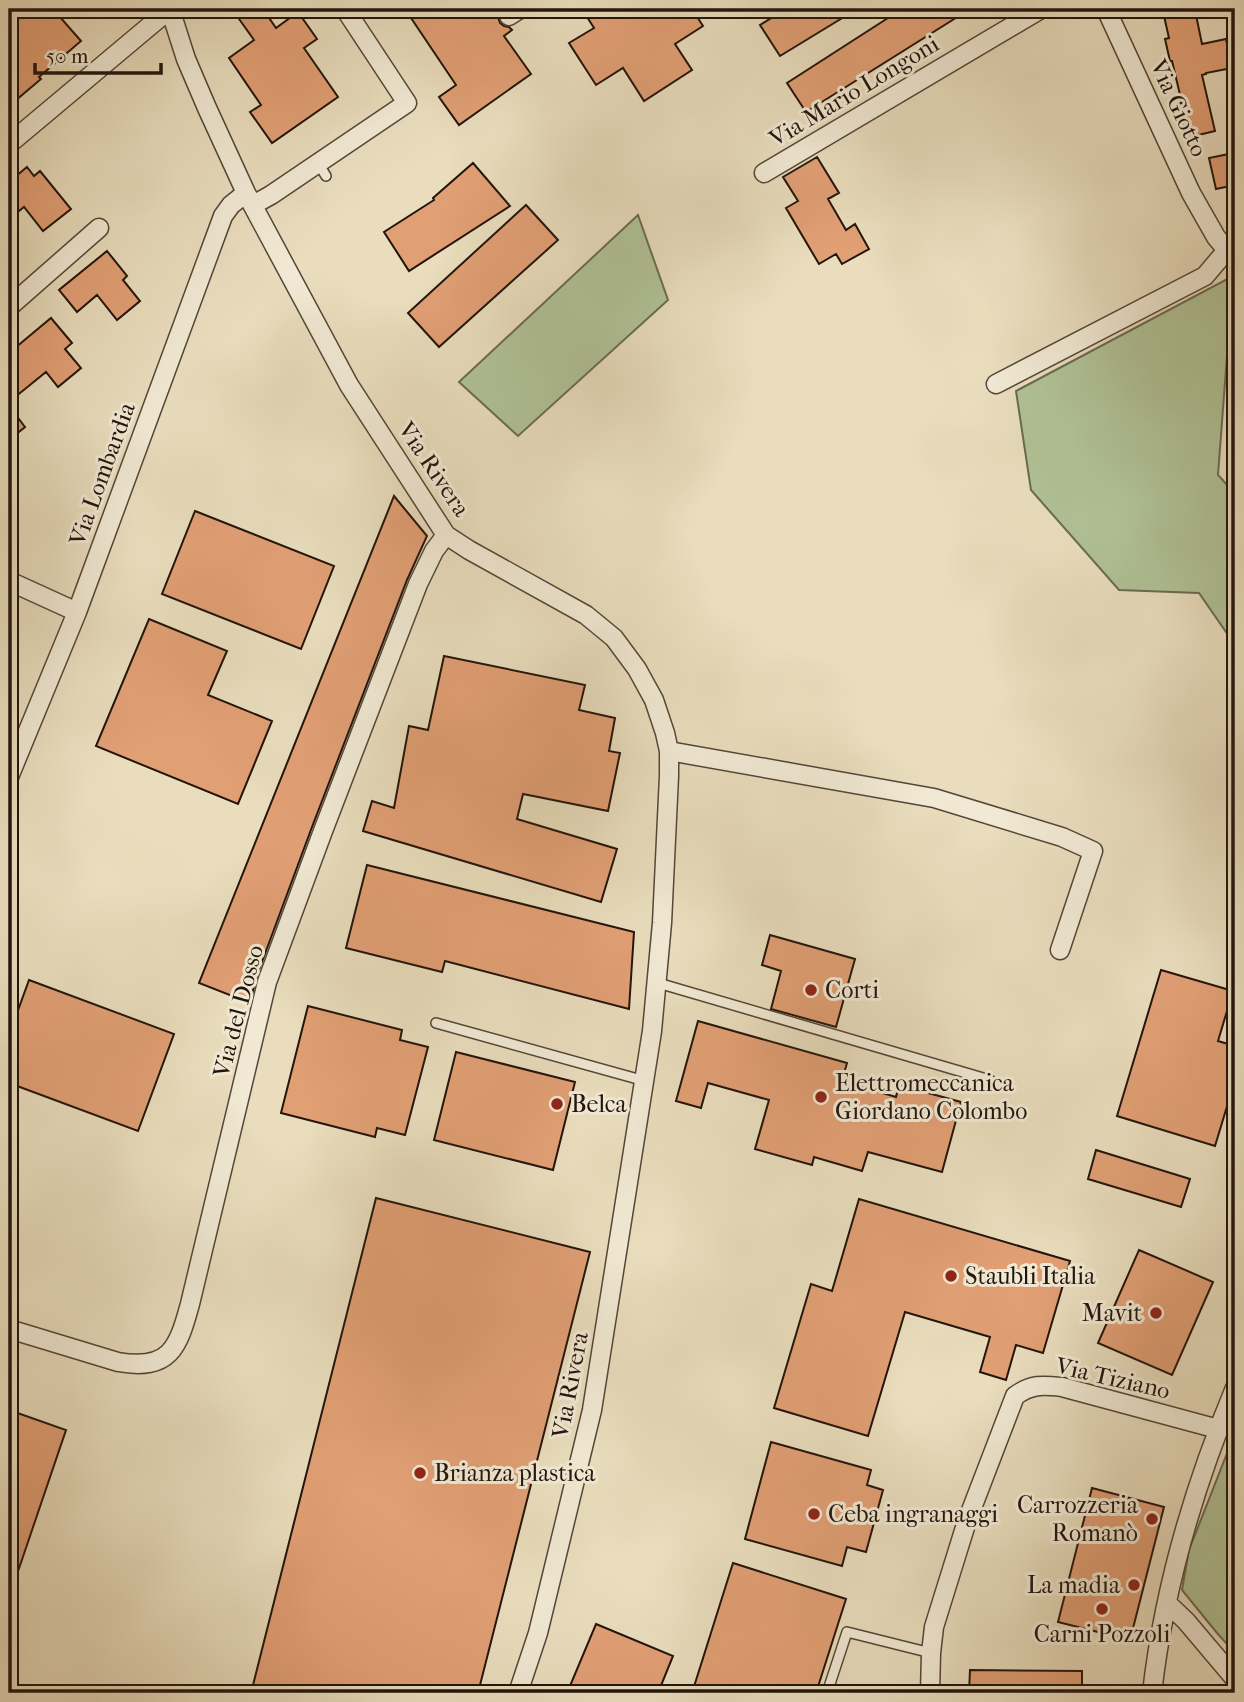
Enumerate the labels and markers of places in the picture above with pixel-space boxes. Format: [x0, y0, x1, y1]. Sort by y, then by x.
place label: Corti [825, 976, 879, 1004]
marker: Corti [803, 982, 819, 998]
place label: Elettromeccanica Giordano Colombo [835, 1069, 1027, 1125]
marker: Elettromeccanica Giordano Colombo [813, 1089, 829, 1105]
place label: Belca [571, 1090, 627, 1118]
marker: Belca [549, 1096, 565, 1112]
place label: Staubli Italia [965, 1262, 1096, 1290]
marker: Staubli Italia [943, 1268, 959, 1284]
place label: Mavit [1082, 1299, 1142, 1327]
marker: Mavit [1148, 1305, 1164, 1321]
place label: Brianza plastica [434, 1459, 596, 1487]
marker: Brianza plastica [412, 1465, 428, 1481]
place label: Carrozzeria Romanò [1017, 1491, 1139, 1547]
place label: Ceba ingranaggi [828, 1500, 998, 1528]
marker: Ceba ingranaggi [806, 1506, 822, 1522]
marker: Carrozzeria Romanò [1144, 1511, 1160, 1527]
place label: La madia [1027, 1571, 1121, 1599]
marker: La madia [1126, 1577, 1142, 1593]
marker: Carni Pozzoli [1094, 1601, 1110, 1617]
place label: Carni Pozzoli [1034, 1620, 1170, 1648]

